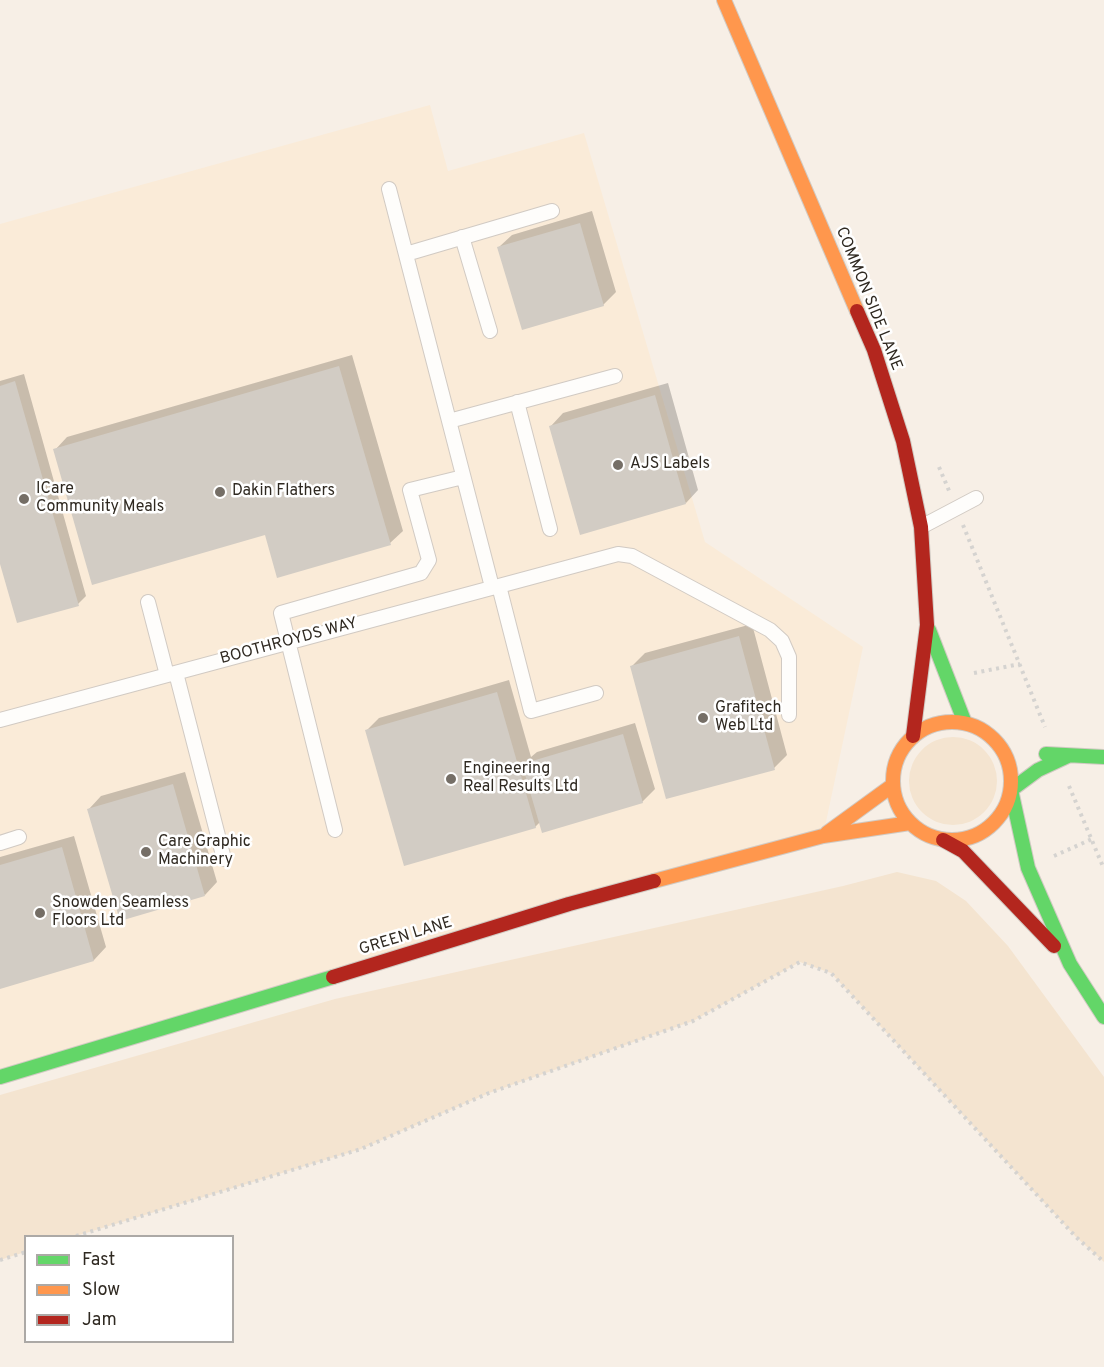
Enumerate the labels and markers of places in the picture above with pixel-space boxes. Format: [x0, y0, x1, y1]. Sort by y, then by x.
place label: AJS Labels [630, 455, 710, 475]
marker: AJS Labels [611, 458, 625, 472]
place label: ICare Community Meals [36, 480, 164, 518]
place label: Dakin Flathers [232, 482, 335, 502]
marker: Dakin Flathers [213, 485, 227, 499]
marker: ICare Community Meals [17, 492, 31, 506]
place label: Grafitech Web Ltd [715, 699, 782, 737]
marker: Grafitech Web Ltd [696, 711, 710, 725]
place label: Engineering Real Results Ltd [463, 760, 578, 798]
marker: Engineering Real Results Ltd [444, 772, 458, 786]
place label: Care Graphic Machinery [158, 833, 251, 871]
marker: Care Graphic Machinery [139, 845, 153, 859]
place label: Snowden Seamless Floors Ltd [52, 894, 189, 932]
marker: Snowden Seamless Floors Ltd [33, 906, 47, 920]

